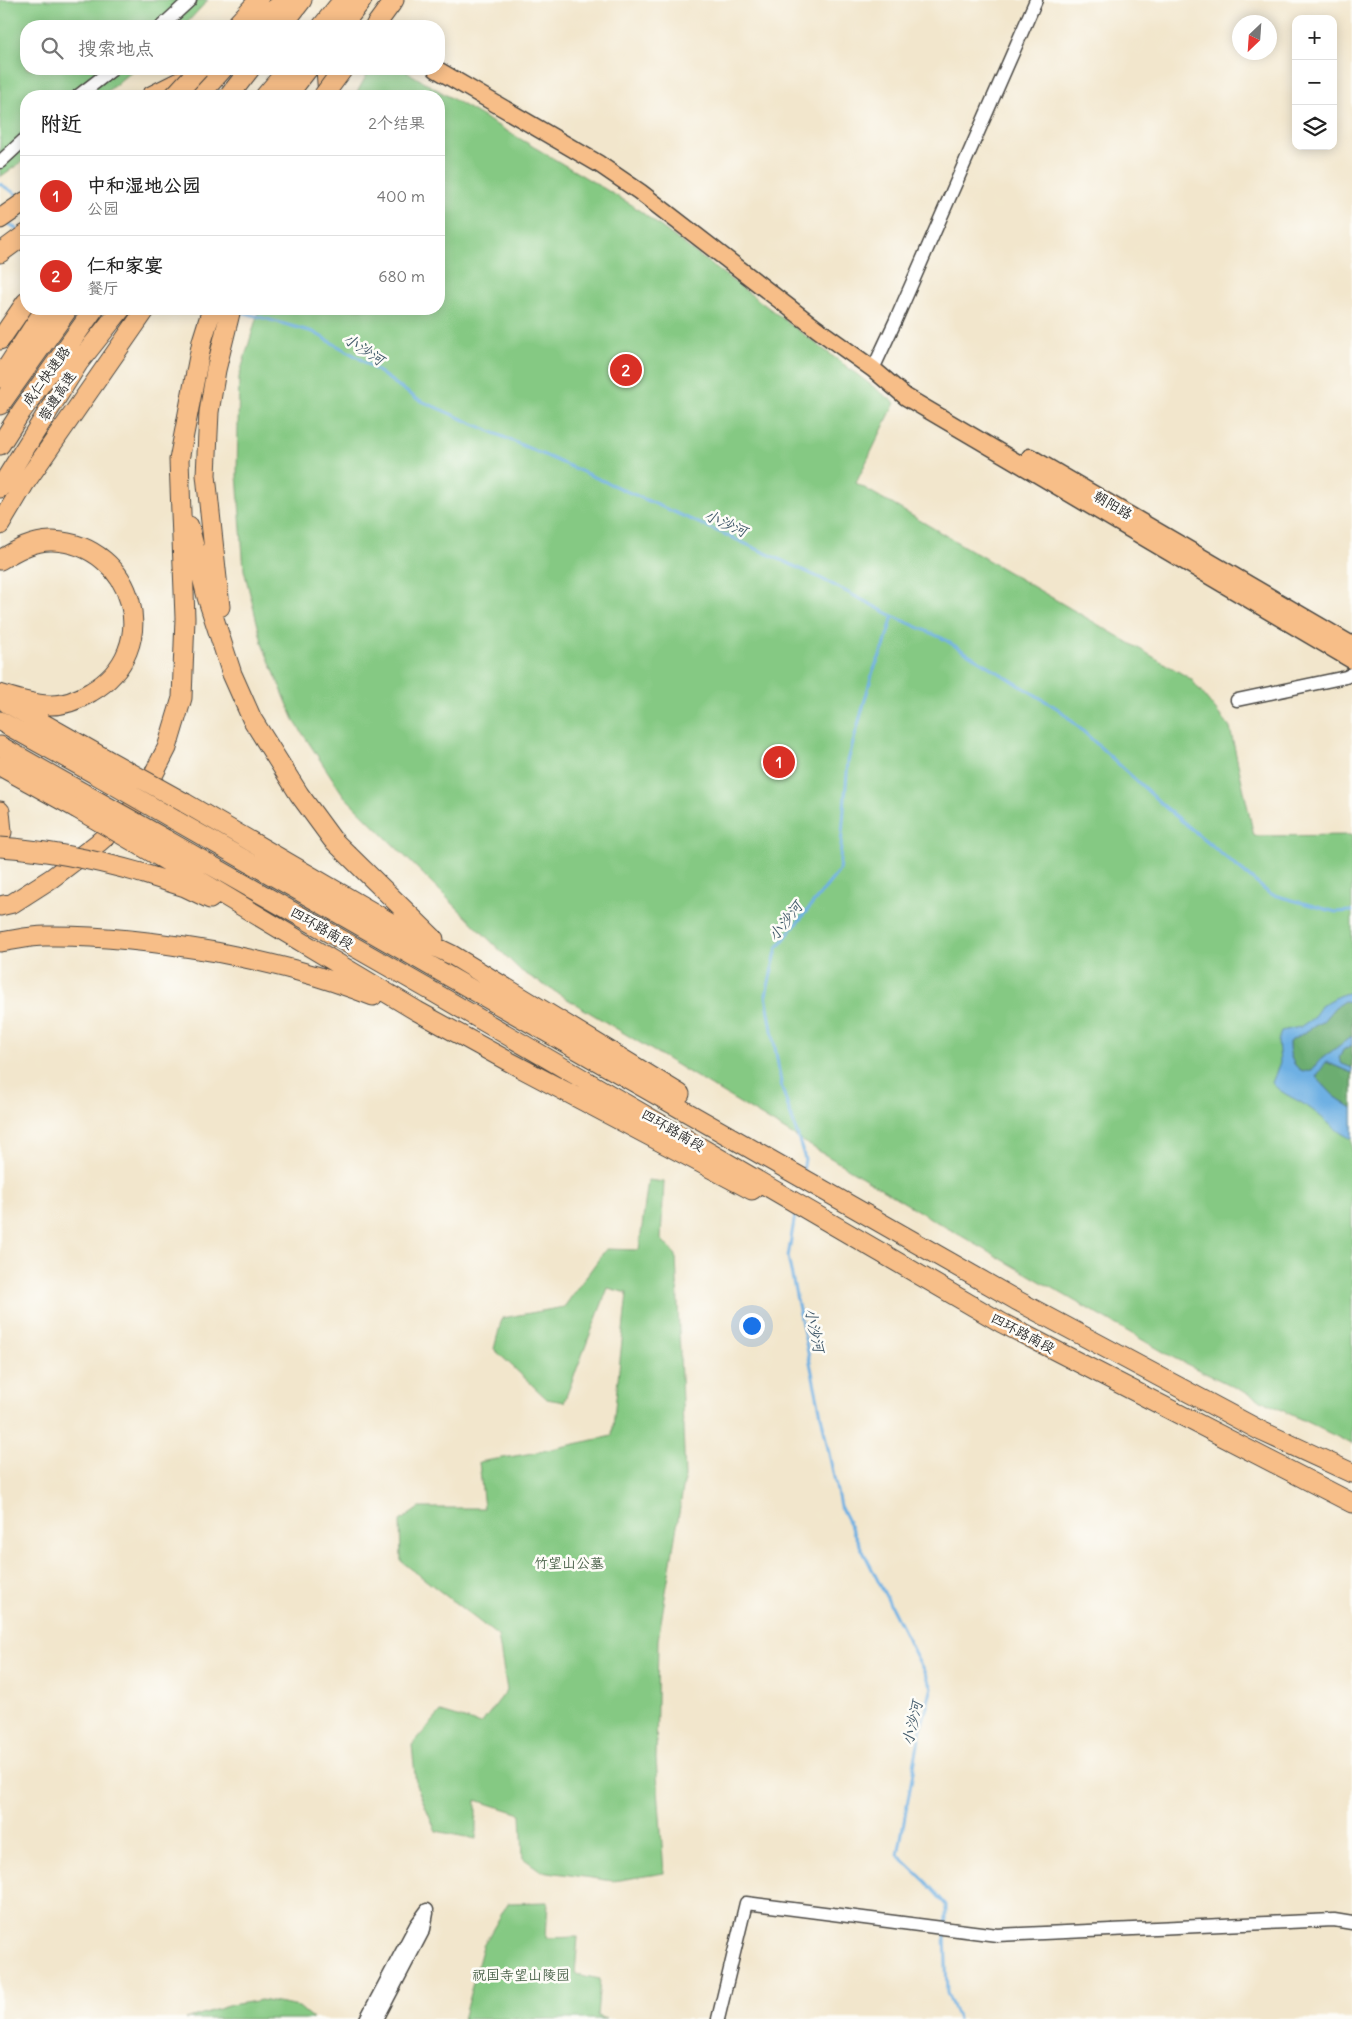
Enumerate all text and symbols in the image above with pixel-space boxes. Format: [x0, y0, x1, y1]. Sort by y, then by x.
north arrow [1232, 15, 1277, 60]
map controls [1292, 15, 1337, 150]
button: + [1292, 15, 1337, 60]
search box [20, 20, 445, 75]
icon: search [38, 34, 66, 62]
text: 搜索地点 [78, 36, 154, 60]
button: − [1292, 60, 1337, 105]
button: layers [1292, 105, 1337, 150]
text: 附近 [40, 110, 82, 137]
text: 2个结果 [368, 113, 425, 133]
text: 中和湿地公园 [87, 173, 201, 197]
text: 1 [53, 186, 59, 206]
text: 400 m [377, 186, 425, 206]
text: 公园 [87, 198, 119, 218]
text: 仁和家宴 [87, 253, 163, 277]
text: 2 [52, 266, 60, 286]
text: 680 m [378, 266, 425, 286]
text: 餐厅 [87, 278, 119, 298]
water label: 小沙河 [340, 329, 391, 371]
street label: 成仁快速路 [18, 342, 74, 410]
pin: 2 [610, 351, 642, 389]
street label: 蓉遵高速 [34, 368, 80, 424]
street label: 朝阳路 [1090, 487, 1136, 523]
water label: 小沙河 [702, 505, 753, 542]
pin: 1 [763, 743, 795, 781]
water label: 小沙河 [764, 895, 808, 945]
street label: 四环路南段 [287, 903, 357, 953]
street label: 四环路南段 [638, 1105, 708, 1155]
water label: 小沙河 [801, 1306, 830, 1357]
street label: 四环路南段 [988, 1309, 1058, 1357]
your location [739, 1313, 765, 1339]
park label: 竹望山公墓 [534, 1554, 604, 1572]
water label: 小沙河 [898, 1696, 927, 1747]
park label: 祝国寺望山陵园 [472, 1966, 570, 1984]

